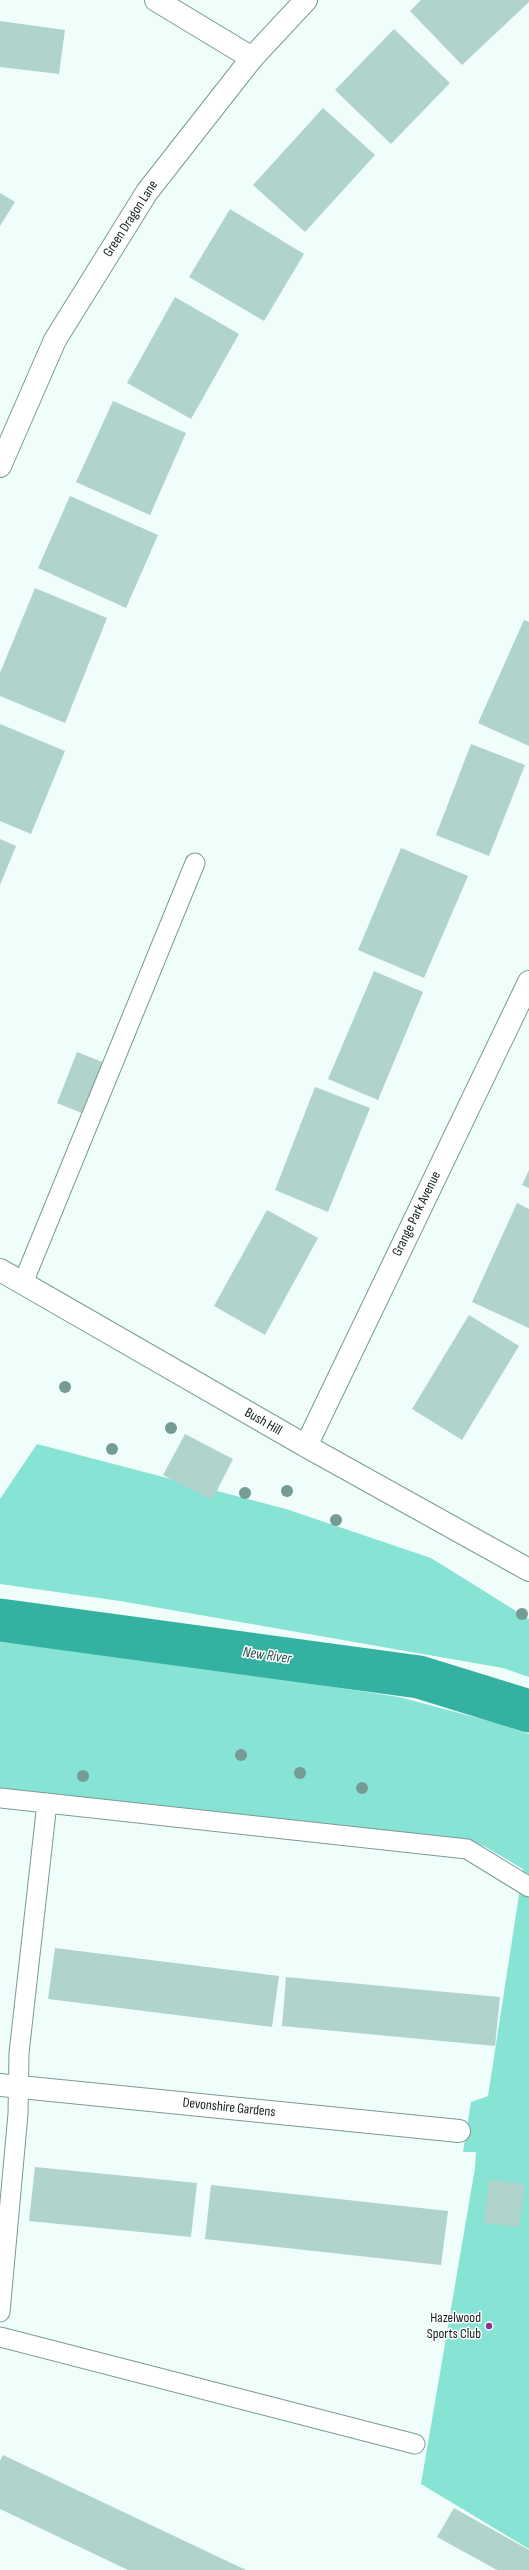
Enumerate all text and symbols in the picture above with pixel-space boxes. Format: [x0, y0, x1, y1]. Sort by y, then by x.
street label: Green Dragon Lane [100, 177, 162, 261]
street label: Grange Park Avenue [389, 1169, 445, 1259]
street label: Bush Hill [241, 1405, 285, 1439]
water label: New River [241, 1644, 293, 1668]
street label: Devonshire Gardens [182, 2095, 276, 2121]
place label: Hazelwood Sports Club [427, 2310, 481, 2342]
marker: Hazelwood Sports Club [484, 2321, 494, 2331]

